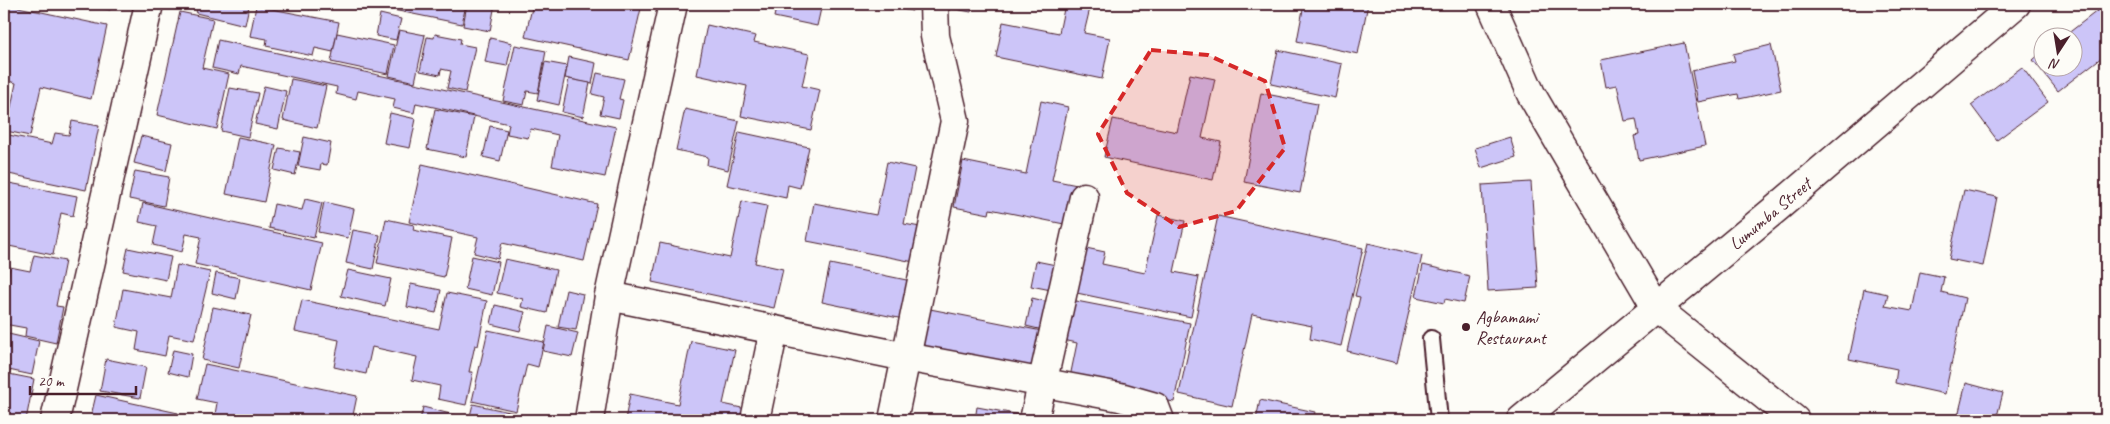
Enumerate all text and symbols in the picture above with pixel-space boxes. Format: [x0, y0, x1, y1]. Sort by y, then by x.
north arrow [2032, 28, 2082, 78]
text: N [2047, 55, 2061, 73]
street label: Lumumba Street [1725, 171, 1818, 255]
place label: Agbamami Restaurant [1476, 306, 1548, 349]
marker: Agbamami Restaurant [1460, 321, 1472, 333]
scale bar [30, 364, 136, 396]
text: 20 m [38, 372, 65, 391]

